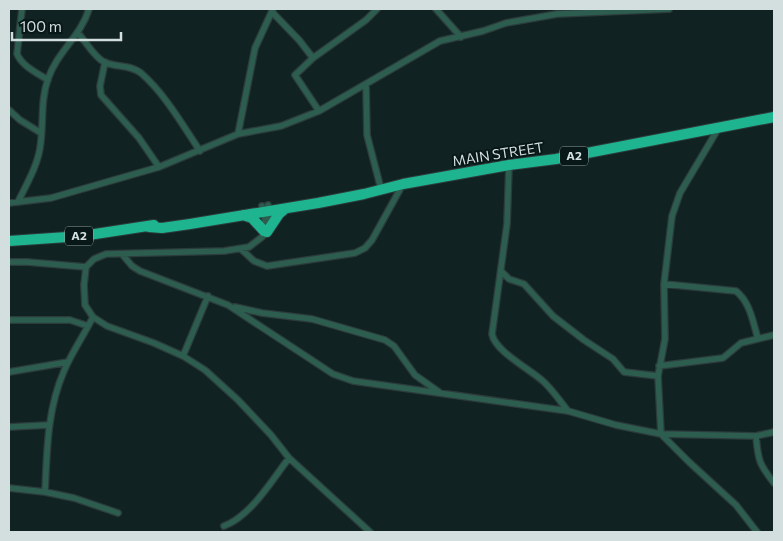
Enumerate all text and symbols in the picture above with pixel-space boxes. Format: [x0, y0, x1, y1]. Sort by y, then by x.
scale bar [12, 10, 121, 42]
text: 100 m [20, 17, 62, 35]
street label: MAIN STREET [451, 138, 545, 169]
road number: A2 [560, 146, 588, 166]
road number: A2 [65, 227, 93, 246]

